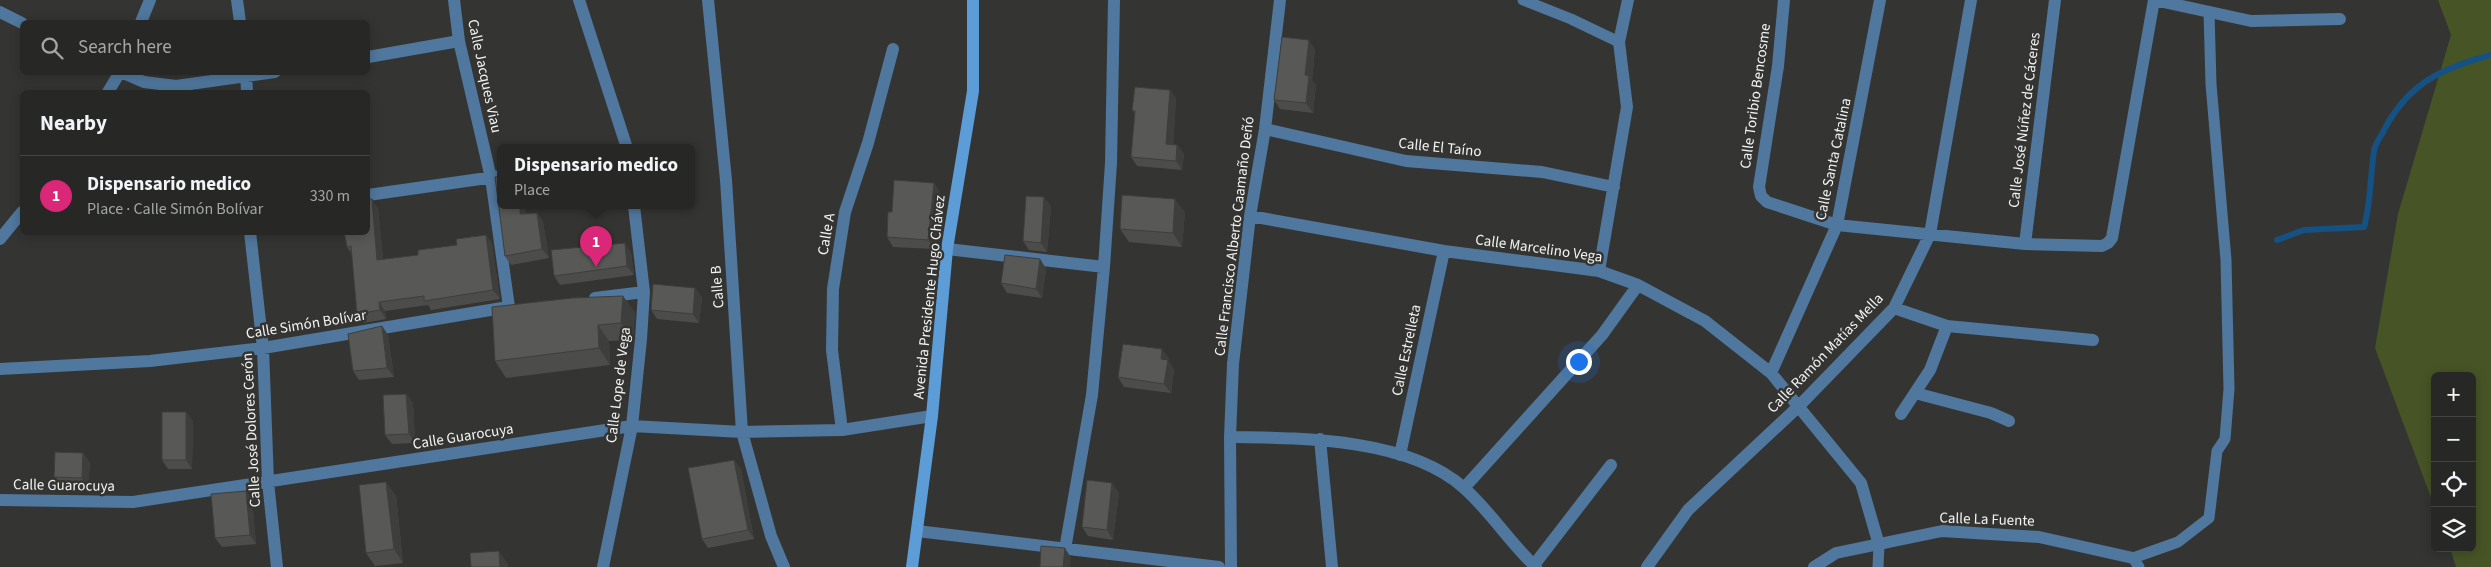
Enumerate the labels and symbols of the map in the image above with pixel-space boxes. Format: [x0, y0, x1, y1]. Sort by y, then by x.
street label: Calle Jacques Viau [462, 17, 507, 135]
street label: Calle Toribio Bencosme [1735, 22, 1776, 170]
street label: Calle José Núñez de Cáceres [2003, 31, 2046, 209]
street label: Calle Santa Catalina [1810, 96, 1857, 222]
street label: Calle Francisco Alberto Caamaño Deñó [1209, 115, 1260, 357]
street label: Calle El Taíno [1397, 133, 1483, 162]
street label: Avenida Presidente Hugo Chávez [908, 194, 951, 400]
street label: Calle A [812, 211, 841, 257]
pin: 1 [580, 226, 612, 267]
street label: Calle Marcelino Vega [1474, 229, 1604, 268]
street label: Calle B [706, 265, 729, 309]
street label: Calle Ramón Matías Mella [1762, 289, 1888, 418]
street label: Calle Estrelleta [1387, 302, 1426, 398]
street label: Calle Simón Bolívar [244, 304, 369, 344]
street label: Calle Lope de Vega [601, 326, 636, 444]
your location [1566, 349, 1592, 375]
street label: Calle José Dolores Cerón [237, 352, 266, 508]
street label: Calle Guarocuya [411, 418, 515, 455]
street label: Calle Guarocuya [13, 474, 115, 497]
street label: Calle La Fuente [1939, 507, 2035, 532]

